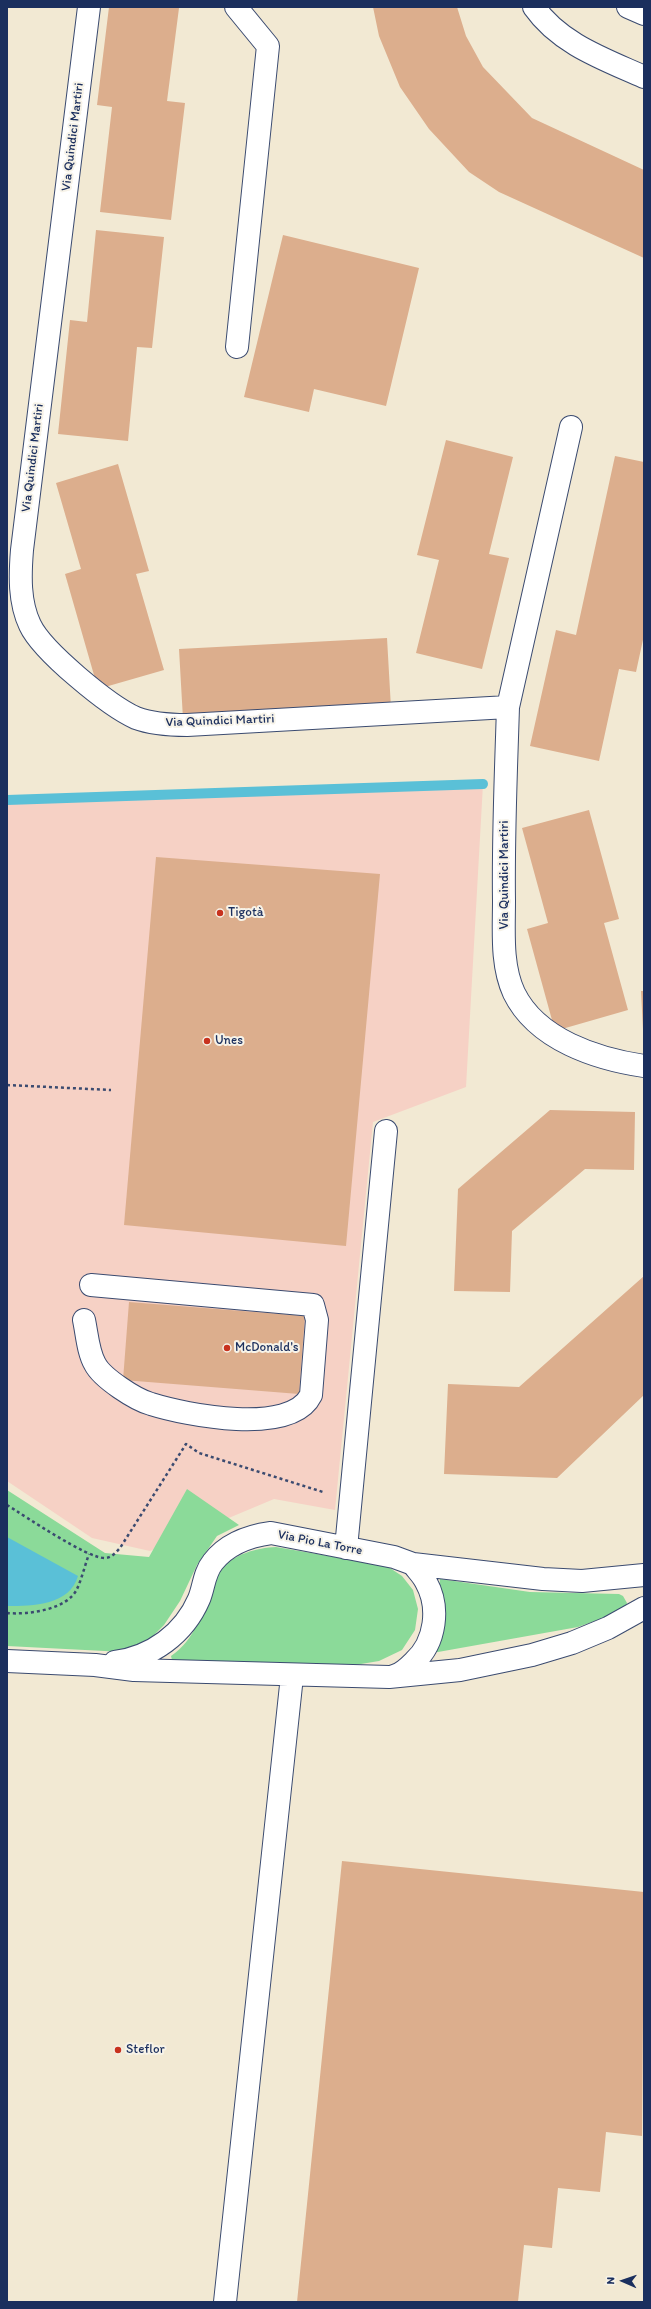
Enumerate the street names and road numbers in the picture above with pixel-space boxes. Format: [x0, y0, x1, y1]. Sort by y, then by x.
street label: Via Quindici Martiri [59, 82, 87, 192]
street label: Via Quindici Martiri [19, 403, 47, 513]
street label: Via Quindici Martiri [165, 711, 275, 731]
street label: Via Quindici Martiri [497, 820, 513, 930]
street label: Via Pio La Torre [276, 1527, 364, 1559]

